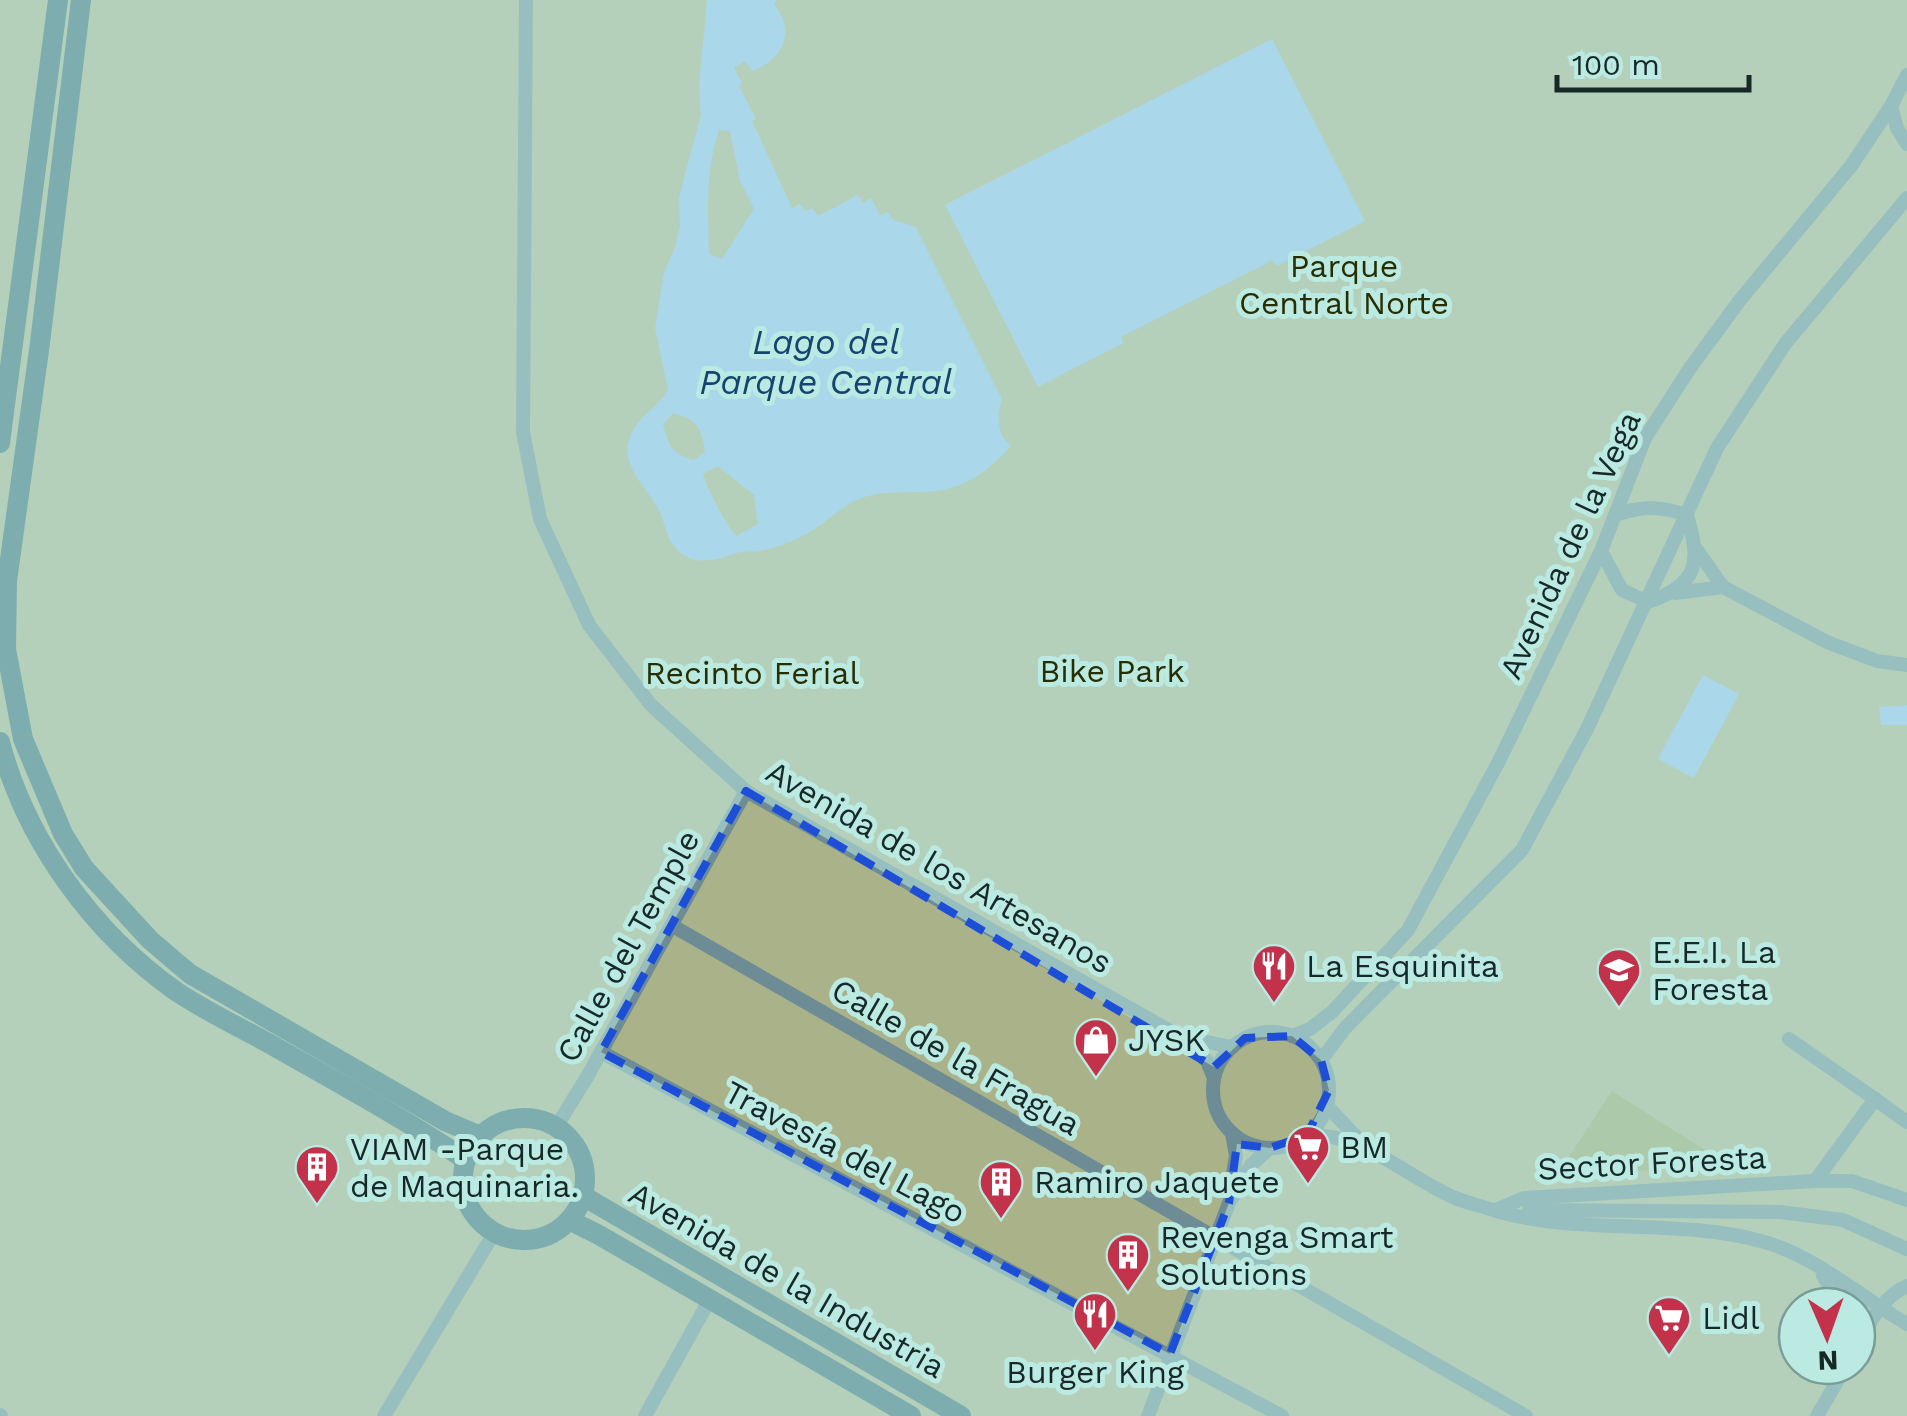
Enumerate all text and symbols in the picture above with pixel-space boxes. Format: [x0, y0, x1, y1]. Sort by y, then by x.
scale bar [1557, 30, 1750, 92]
text: 100 m [1572, 47, 1660, 82]
park label: Parque Central Norte [1239, 247, 1449, 322]
water label: Lago del Parque Central [699, 321, 953, 403]
street label: Avenida de la Vega [1491, 405, 1649, 685]
park label: Bike Park [1039, 652, 1185, 690]
park label: Recinto Ferial [645, 654, 859, 692]
street label: Avenida de los Artesanos [759, 752, 1119, 982]
street label: Calle del Temple [549, 823, 707, 1069]
place label: E.E.I. La Foresta [1652, 933, 1776, 1008]
restaurant icon: La Esquinita [1251, 943, 1297, 1004]
place label: La Esquinita [1306, 947, 1499, 985]
school or university icon: E.E.I. La Foresta [1596, 947, 1642, 1008]
street label: Calle de la Fragua [825, 970, 1087, 1144]
shop icon: JYSK [1073, 1017, 1119, 1078]
place label: JYSK [1128, 1021, 1205, 1059]
street label: Travesía del Lago [718, 1072, 972, 1232]
supermarket icon: BM [1285, 1124, 1331, 1185]
place label: BM [1340, 1128, 1388, 1166]
place label: VIAM -Parque de Maquinaria. [350, 1130, 579, 1205]
street label: Sector Foresta [1537, 1138, 1767, 1188]
building icon: VIAM -Parque de Maquinaria. [294, 1144, 340, 1205]
building icon: Ramiro Jaquete [978, 1159, 1024, 1220]
place label: Ramiro Jaquete [1034, 1163, 1280, 1201]
street label: Avenida de la Industria [622, 1174, 952, 1386]
place label: Revenga Smart Solutions [1160, 1218, 1393, 1293]
building icon: Revenga Smart Solutions [1105, 1232, 1151, 1293]
north arrow [1777, 1286, 1877, 1386]
restaurant icon: Burger King [1072, 1291, 1118, 1352]
supermarket icon: Lidl [1646, 1295, 1692, 1356]
place label: Lidl [1702, 1299, 1760, 1337]
text: N [1817, 1344, 1839, 1377]
place label: Burger King [1006, 1353, 1185, 1391]

